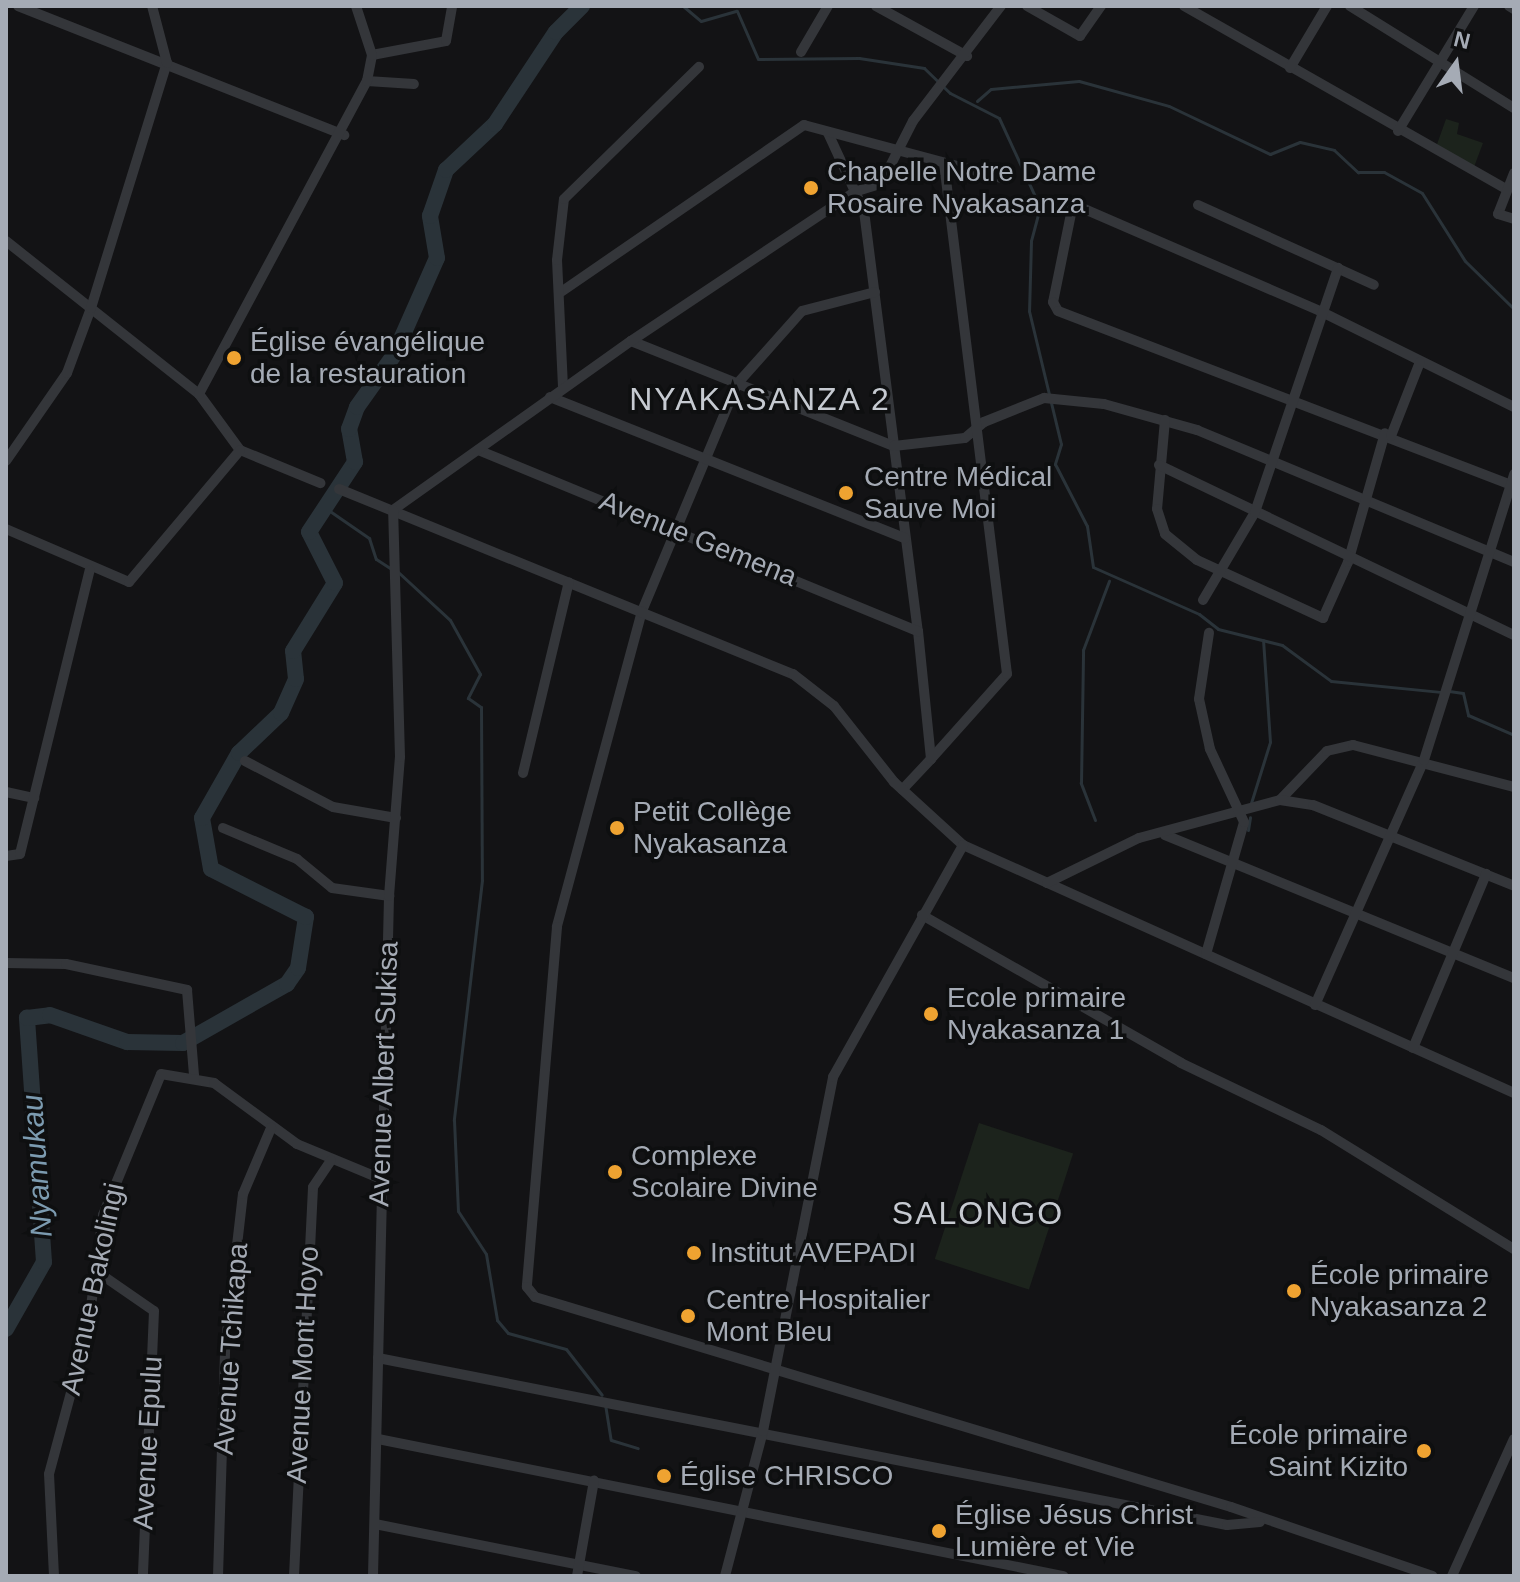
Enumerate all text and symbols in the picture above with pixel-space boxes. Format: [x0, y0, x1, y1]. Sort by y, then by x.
north arrow [1416, 24, 1496, 104]
text: N [1451, 26, 1473, 54]
place label: Chapelle Notre Dame Rosaire Nyakasanza [827, 155, 1096, 221]
marker: Chapelle Notre Dame Rosaire Nyakasanza [802, 179, 820, 197]
place label: Église évangélique de la restauration [250, 325, 485, 391]
marker: Église évangélique de la restauration [225, 349, 243, 367]
district label: NYAKASANZA 2 [628, 380, 892, 418]
place label: Centre Médical Sauve Moi [864, 460, 1052, 526]
marker: Centre Médical Sauve Moi [835, 482, 857, 504]
street label: Avenue Gemena [595, 484, 801, 594]
place label: Petit Collège Nyakasanza [633, 795, 792, 861]
marker: Petit Collège Nyakasanza [608, 819, 626, 837]
street label: Avenue Albert Sukisa [363, 940, 405, 1208]
place label: Ecole primaire Nyakasanza 1 [947, 981, 1126, 1047]
marker: Ecole primaire Nyakasanza 1 [922, 1005, 940, 1023]
water label: Nyamukau [14, 1093, 60, 1239]
place label: Complexe Scolaire Divine [631, 1139, 818, 1205]
marker: Complexe Scolaire Divine [606, 1163, 624, 1181]
street label: Avenue Bakolingi [54, 1180, 132, 1398]
district label: SALONGO [892, 1194, 1064, 1232]
place label: Institut AVEPADI [710, 1236, 917, 1270]
street label: Avenue Tchikapa [207, 1242, 255, 1456]
marker: Institut AVEPADI [685, 1244, 703, 1262]
street label: Avenue Mont Hoyo [280, 1245, 326, 1485]
place label: École primaire Nyakasanza 2 [1310, 1258, 1489, 1324]
marker: École primaire Nyakasanza 2 [1285, 1282, 1303, 1300]
place label: Centre Hospitalier Mont Bleu [706, 1283, 930, 1349]
marker: Centre Hospitalier Mont Bleu [677, 1305, 699, 1327]
street label: Avenue Epulu [127, 1355, 169, 1531]
place label: École primaire Saint Kizito [1229, 1418, 1408, 1484]
marker: École primaire Saint Kizito [1415, 1442, 1433, 1460]
place label: Église CHRISCO [680, 1459, 893, 1493]
marker: Église CHRISCO [655, 1467, 673, 1485]
place label: Église Jésus Christ Lumière et Vie [955, 1498, 1193, 1564]
marker: Église Jésus Christ Lumière et Vie [930, 1522, 948, 1540]

